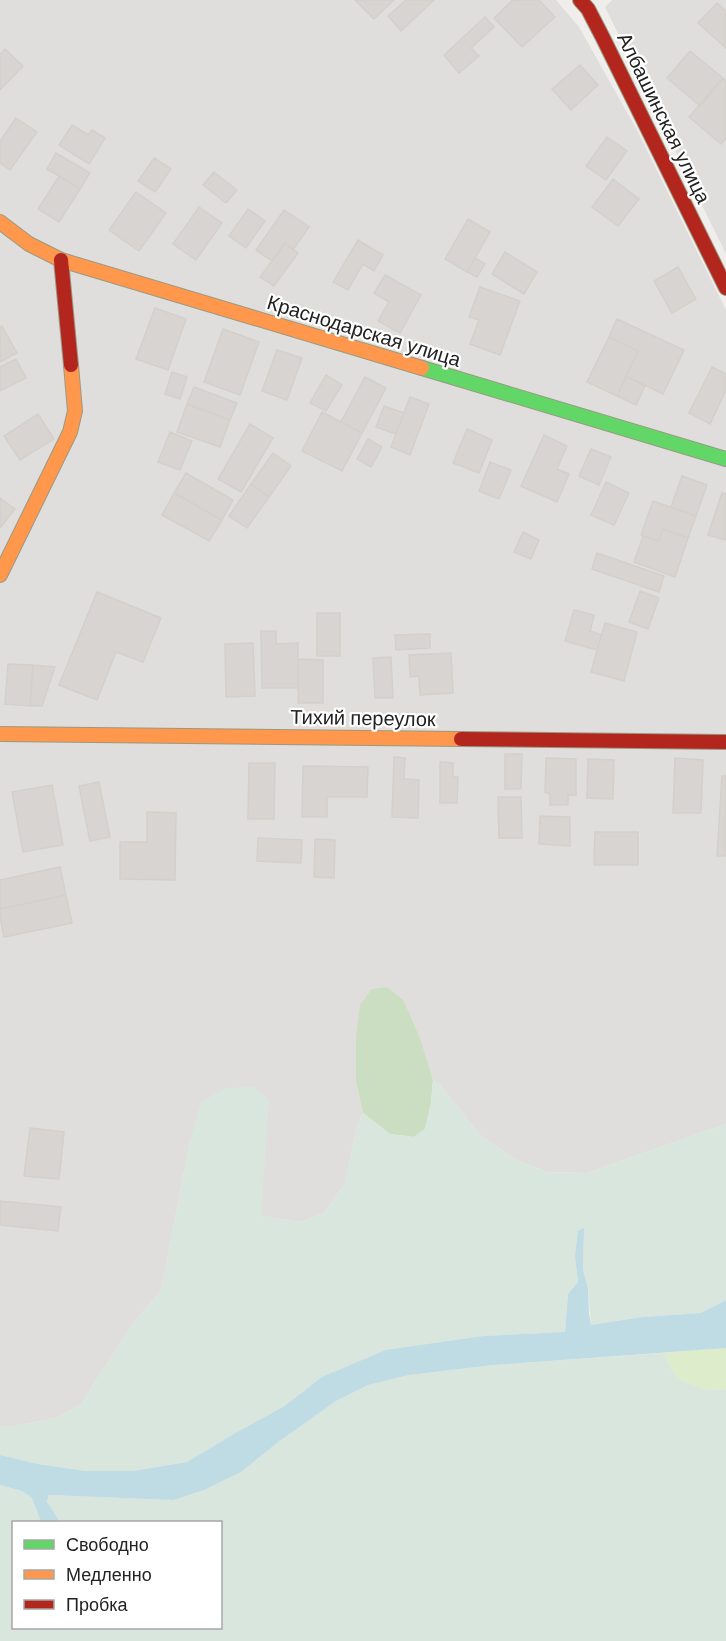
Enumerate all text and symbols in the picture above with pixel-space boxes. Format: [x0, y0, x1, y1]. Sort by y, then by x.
street label: Албашинская улица [611, 28, 717, 208]
street label: Краснодарская улица [264, 289, 465, 373]
street label: Тихий переулок [290, 704, 436, 732]
legend [12, 1521, 222, 1629]
text: Свободно [66, 1533, 149, 1557]
text: Медленно [66, 1563, 152, 1587]
text: Пробка [66, 1593, 129, 1617]

